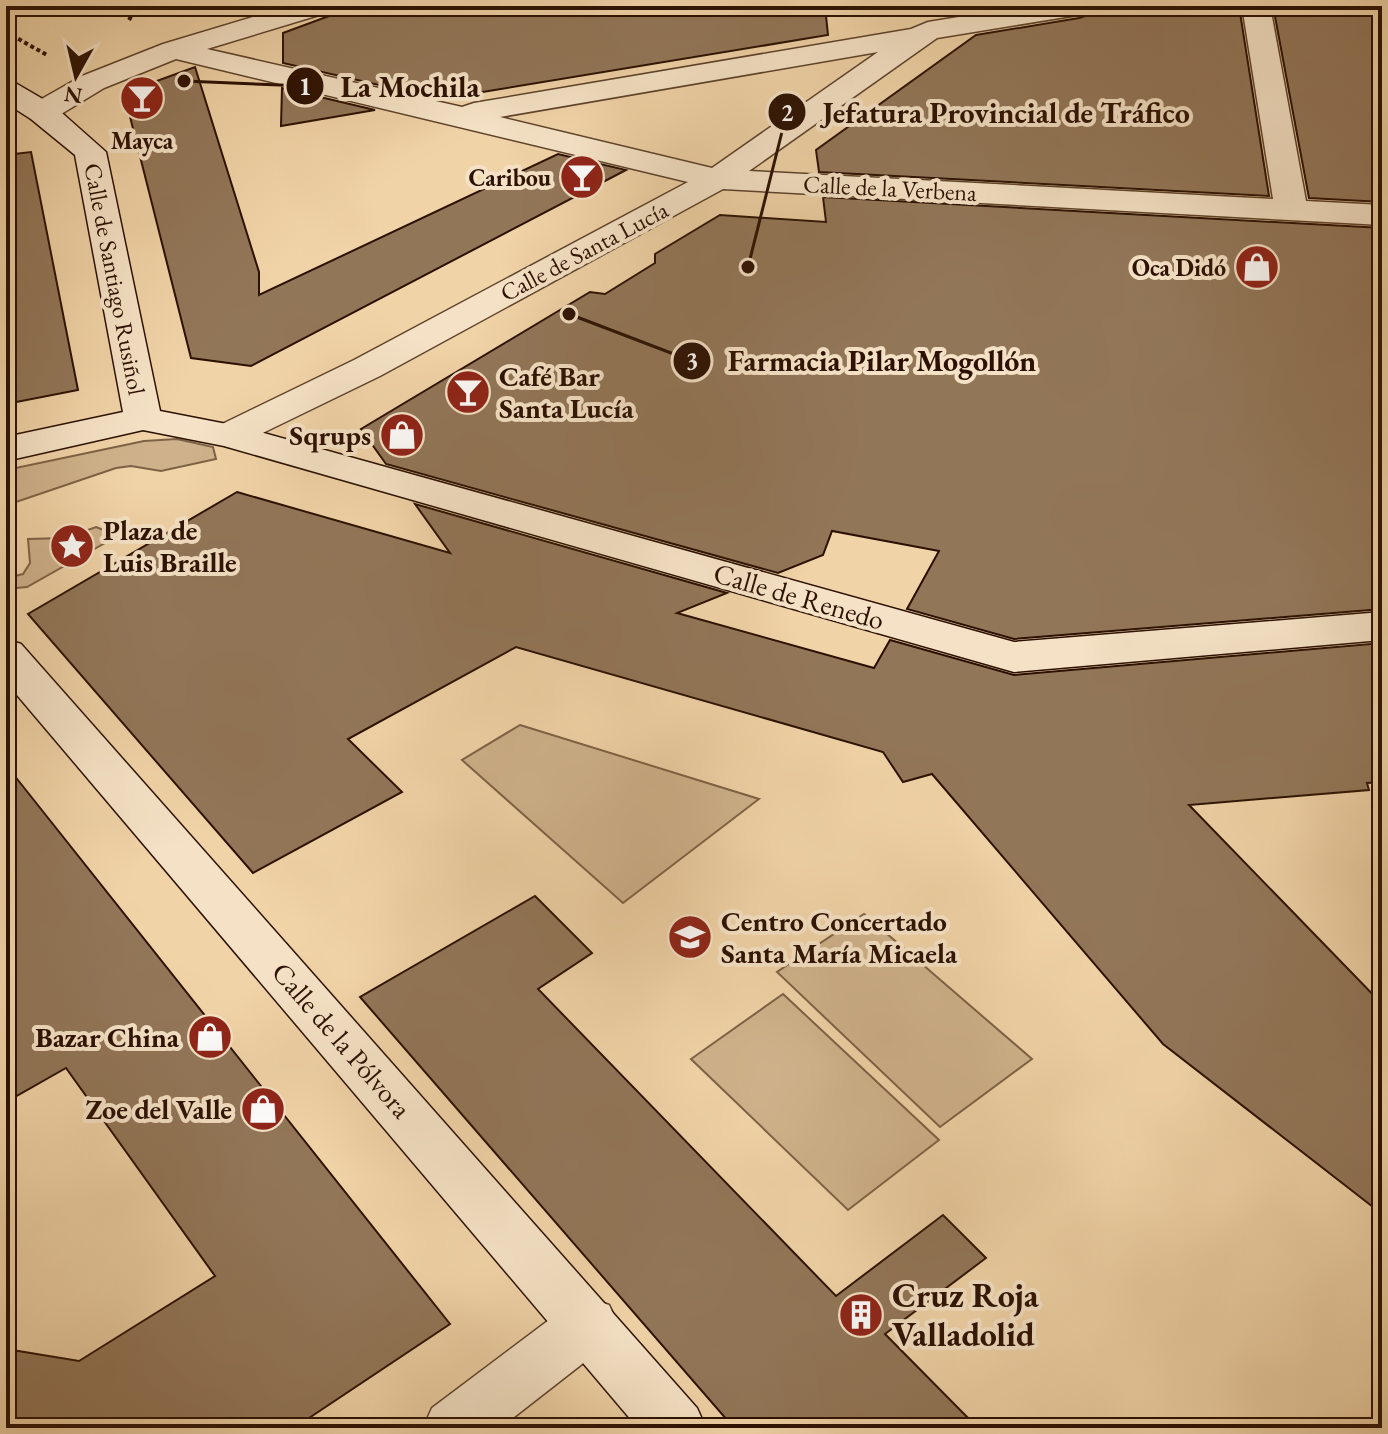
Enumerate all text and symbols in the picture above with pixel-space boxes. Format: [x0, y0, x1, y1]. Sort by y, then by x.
north arrow [36, 36, 116, 116]
callout: La Mochila [285, 59, 496, 113]
text: La Mochila [340, 67, 480, 106]
text: 1 [299, 71, 311, 102]
bar icon: Mayca [118, 74, 166, 122]
text: N [62, 80, 84, 111]
callout: Jefatura Provincial de Tráfico [767, 85, 1206, 139]
text: Jefatura Provincial de Tráfico [819, 93, 1190, 132]
text: 2 [781, 97, 794, 128]
place label: Mayca [111, 125, 174, 157]
bar icon: Caribou [558, 153, 606, 201]
street label: Calle de Santiago Rusiñol [77, 160, 153, 398]
place label: Caribou [468, 162, 552, 193]
street label: Calle de la Verbena [802, 168, 978, 208]
street label: Calle de Santa Lucía [495, 194, 674, 308]
shop icon: Oca Didó [1233, 243, 1281, 291]
place label: Oca Didó [1132, 252, 1226, 283]
callout: Farmacia Pilar Mogollón [672, 334, 1052, 388]
text: Farmacia Pilar Mogollón [728, 341, 1036, 380]
text: 3 [686, 345, 698, 376]
place label: Café Bar Santa Lucía [499, 358, 634, 426]
bar icon: Café Bar Santa Lucía [444, 368, 492, 416]
shop icon: Sqrups [378, 411, 426, 459]
place label: Sqrups [289, 417, 371, 453]
place label: Plaza de Luis Braille [103, 512, 237, 580]
place icon: Plaza de Luis Braille [48, 522, 96, 570]
street label: Calle de Renedo [709, 554, 889, 638]
place label: Centro Concertado Santa María Micaela [721, 903, 958, 971]
school or university icon: Centro Concertado Santa María Micaela [666, 913, 714, 961]
street label: Calle de la Pólvora [264, 954, 420, 1126]
shop icon: Bazar China [186, 1013, 234, 1061]
place label: Bazar China [35, 1019, 180, 1055]
shop icon: Zoe del Valle [239, 1085, 287, 1133]
place label: Zoe del Valle [85, 1091, 232, 1127]
place label: Cruz Roja Valladolid [892, 1273, 1040, 1356]
building icon: Cruz Roja Valladolid [837, 1291, 885, 1339]

